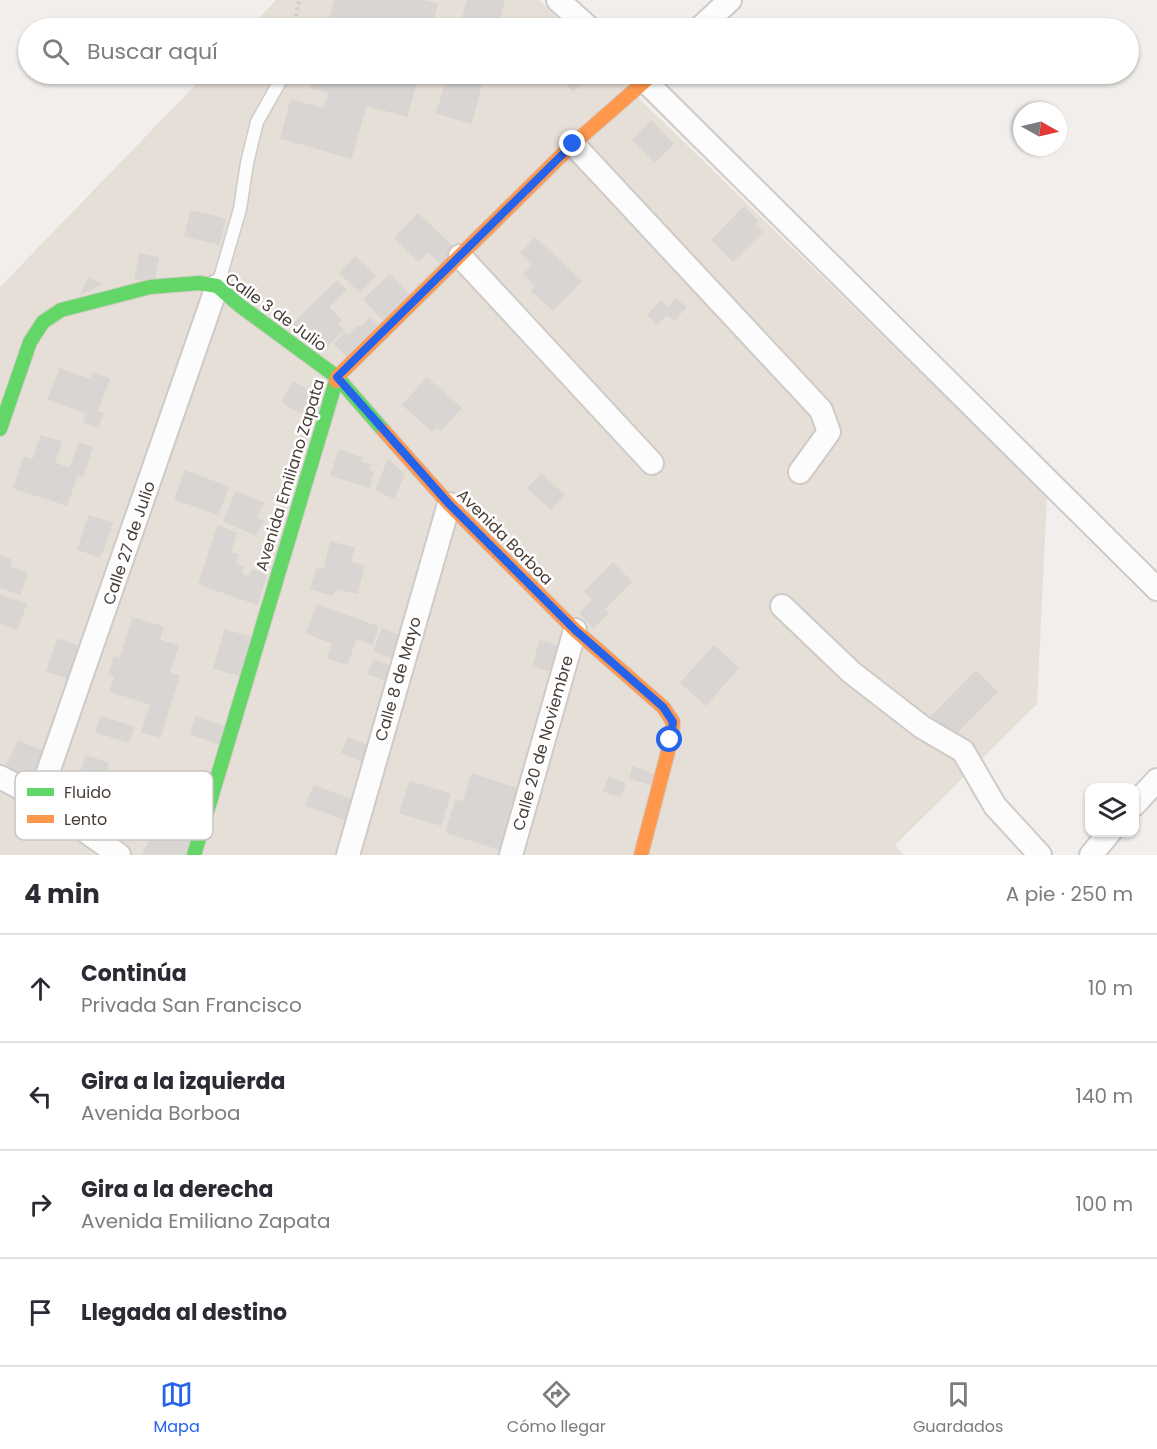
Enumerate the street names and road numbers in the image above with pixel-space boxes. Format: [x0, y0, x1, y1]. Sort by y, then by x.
street label: Calle 3 de Julio [220, 267, 332, 357]
street label: Avenida Emiliano Zapata [250, 376, 330, 574]
street label: Calle 27 de Julio [97, 478, 161, 608]
street label: Avenida Borboa [452, 484, 558, 590]
street label: Calle 8 de Mayo [369, 614, 427, 744]
street label: Calle 20 de Noviembre [507, 653, 579, 833]

